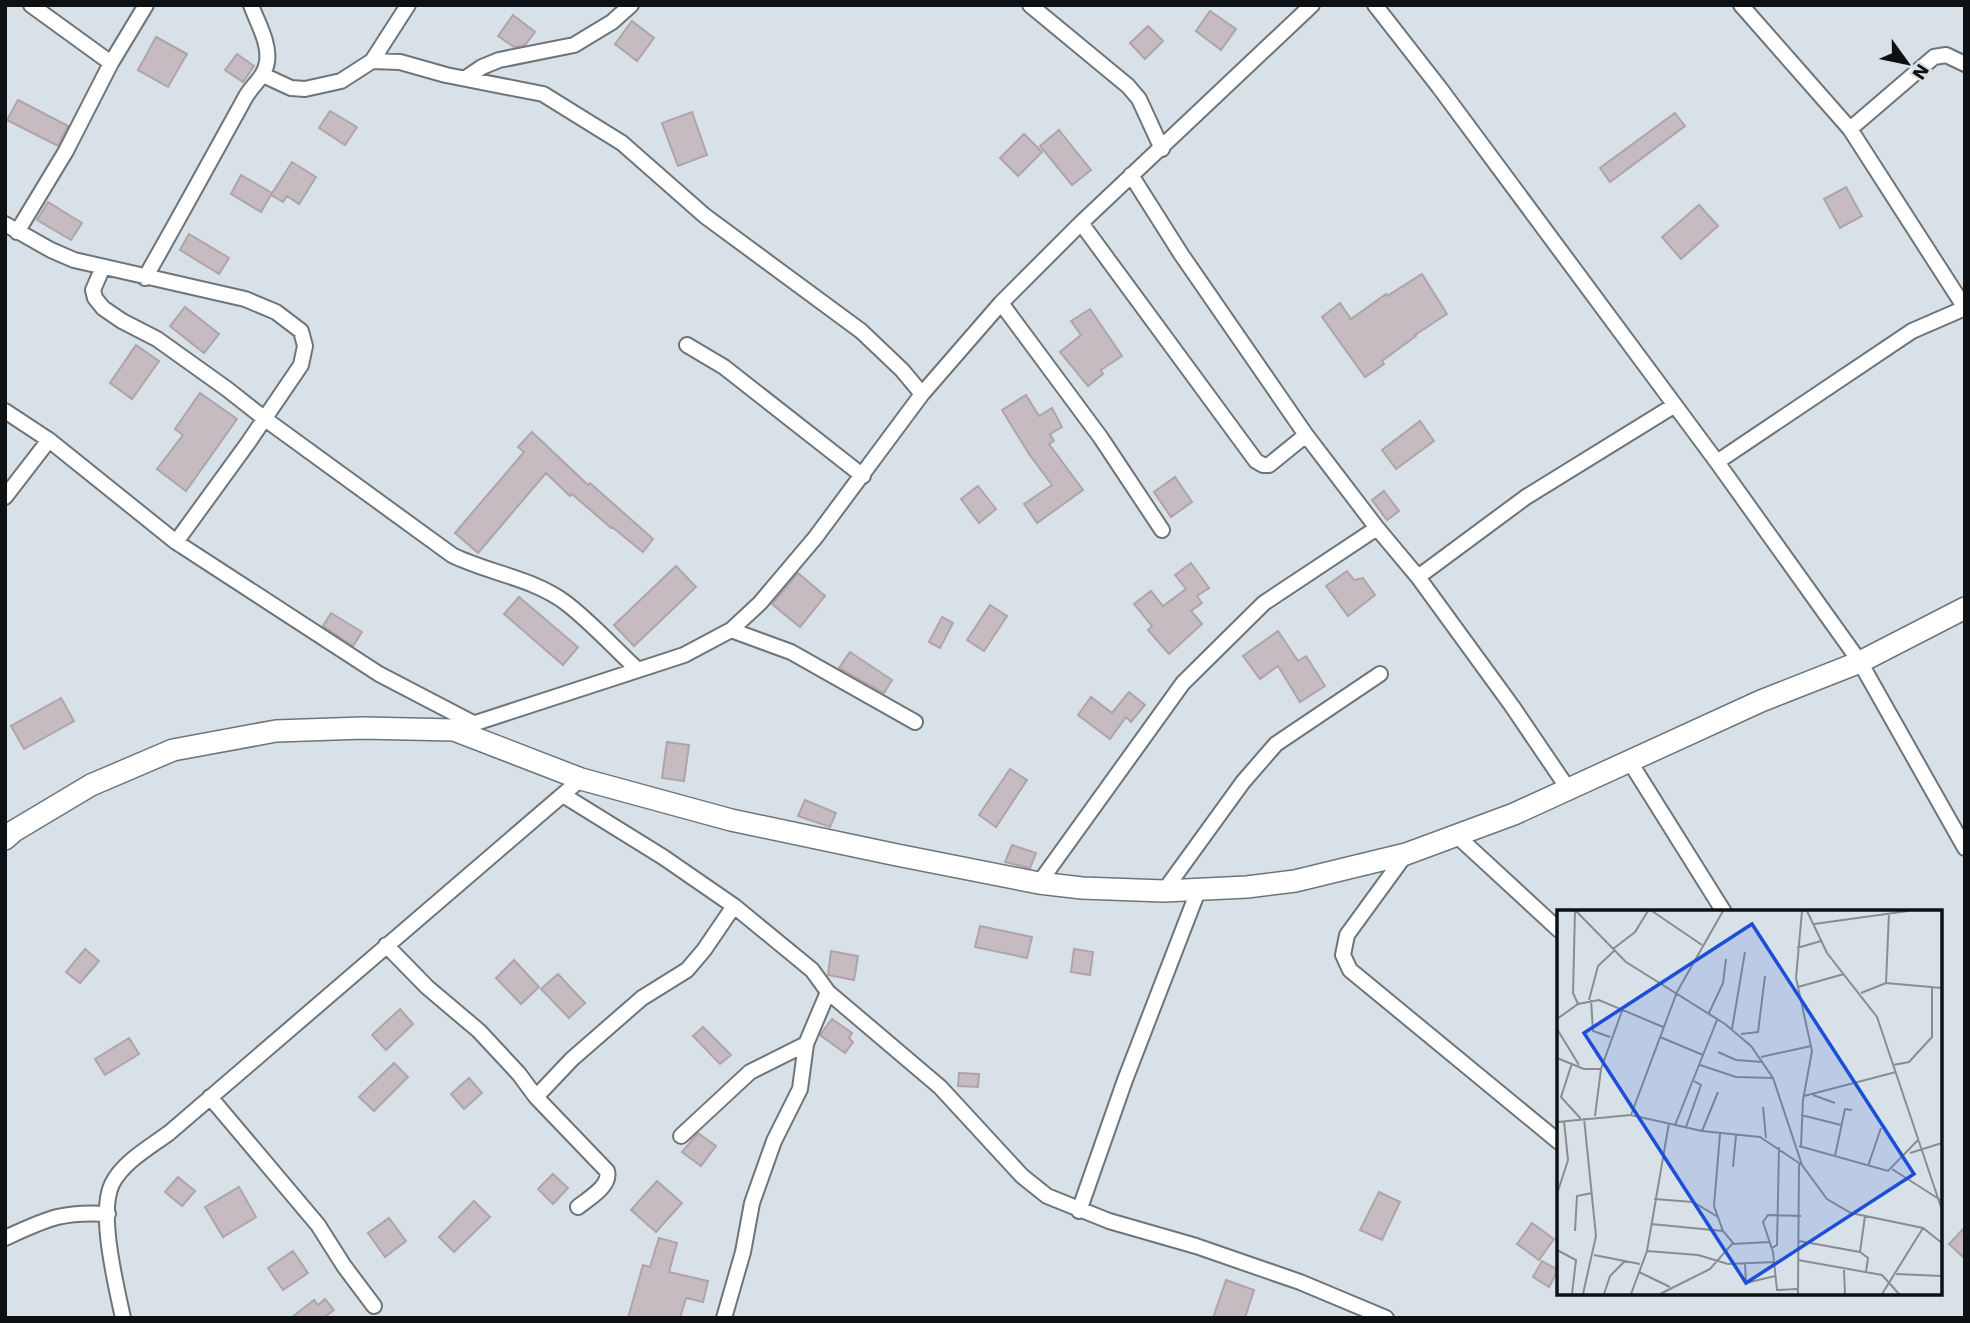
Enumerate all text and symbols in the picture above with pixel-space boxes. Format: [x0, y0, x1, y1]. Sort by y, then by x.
north arrow [1872, 28, 1942, 98]
text: N [1907, 60, 1934, 84]
inset map [1557, 910, 1942, 1295]

